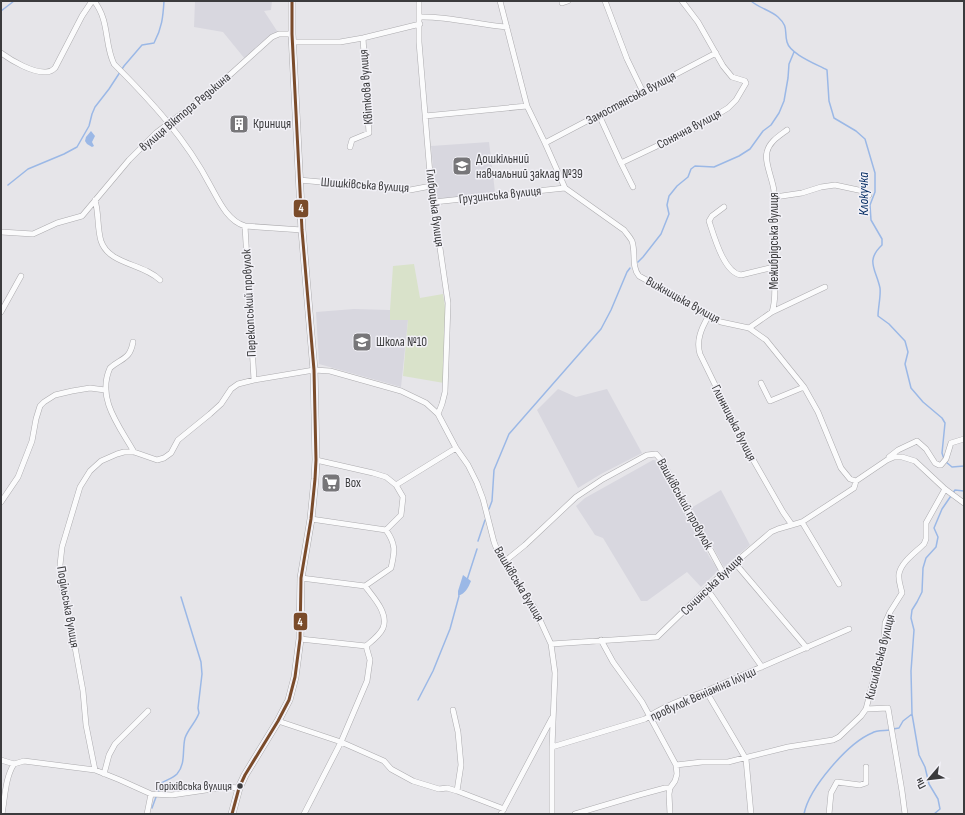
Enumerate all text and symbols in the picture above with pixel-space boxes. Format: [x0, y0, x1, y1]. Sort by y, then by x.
street label: Квіткова вулиця [355, 49, 377, 125]
street label: Замостянська вулиця [583, 68, 679, 128]
street label: вулиця Віктора Редькина [136, 69, 234, 155]
street label: Сонячна вулиця [654, 105, 724, 153]
building icon: Криниця [228, 113, 250, 135]
place label: Криниця [253, 116, 291, 132]
place label: Дошкільний навчальний заклад №39 [476, 151, 583, 182]
school or university icon: Дошкільний навчальний заклад №39 [451, 155, 473, 177]
street label: Глибоцька вулиця [422, 168, 448, 248]
water label: Клокучка [855, 172, 872, 216]
street label: Шишківська вулиця [320, 174, 410, 196]
street label: Грузинська вулиця [458, 183, 542, 207]
street label: Межибрідська вулиця [766, 192, 782, 290]
line badge: 4 [293, 199, 309, 218]
text: 4 [298, 202, 304, 215]
street label: Перекопський провулок [238, 249, 260, 357]
street label: Вижницька вулиця [643, 273, 723, 327]
school or university icon: Школа №10 [351, 331, 373, 353]
place label: Школа №10 [376, 334, 427, 350]
street label: Глинницька вулиця [708, 382, 760, 464]
street label: Вашківський провулок [653, 456, 717, 552]
supermarket icon: Box [320, 472, 342, 494]
place label: Box [345, 475, 361, 491]
street label: Вашківська вулиця [490, 543, 548, 625]
street label: Сочинська вулиця [677, 551, 747, 619]
street label: Подільська вулиця [53, 565, 83, 649]
line badge: 4 [293, 612, 308, 631]
street label: Кисилівська вулиця [862, 613, 898, 701]
text: 4 [297, 616, 303, 629]
street label: провулок Веніаміна Іліуци [648, 663, 758, 725]
north arrow [909, 759, 949, 799]
text: Пн [912, 776, 929, 791]
place label: Горіхівська вулиця [155, 779, 232, 794]
marker: Горіхівська вулиця [235, 781, 245, 791]

